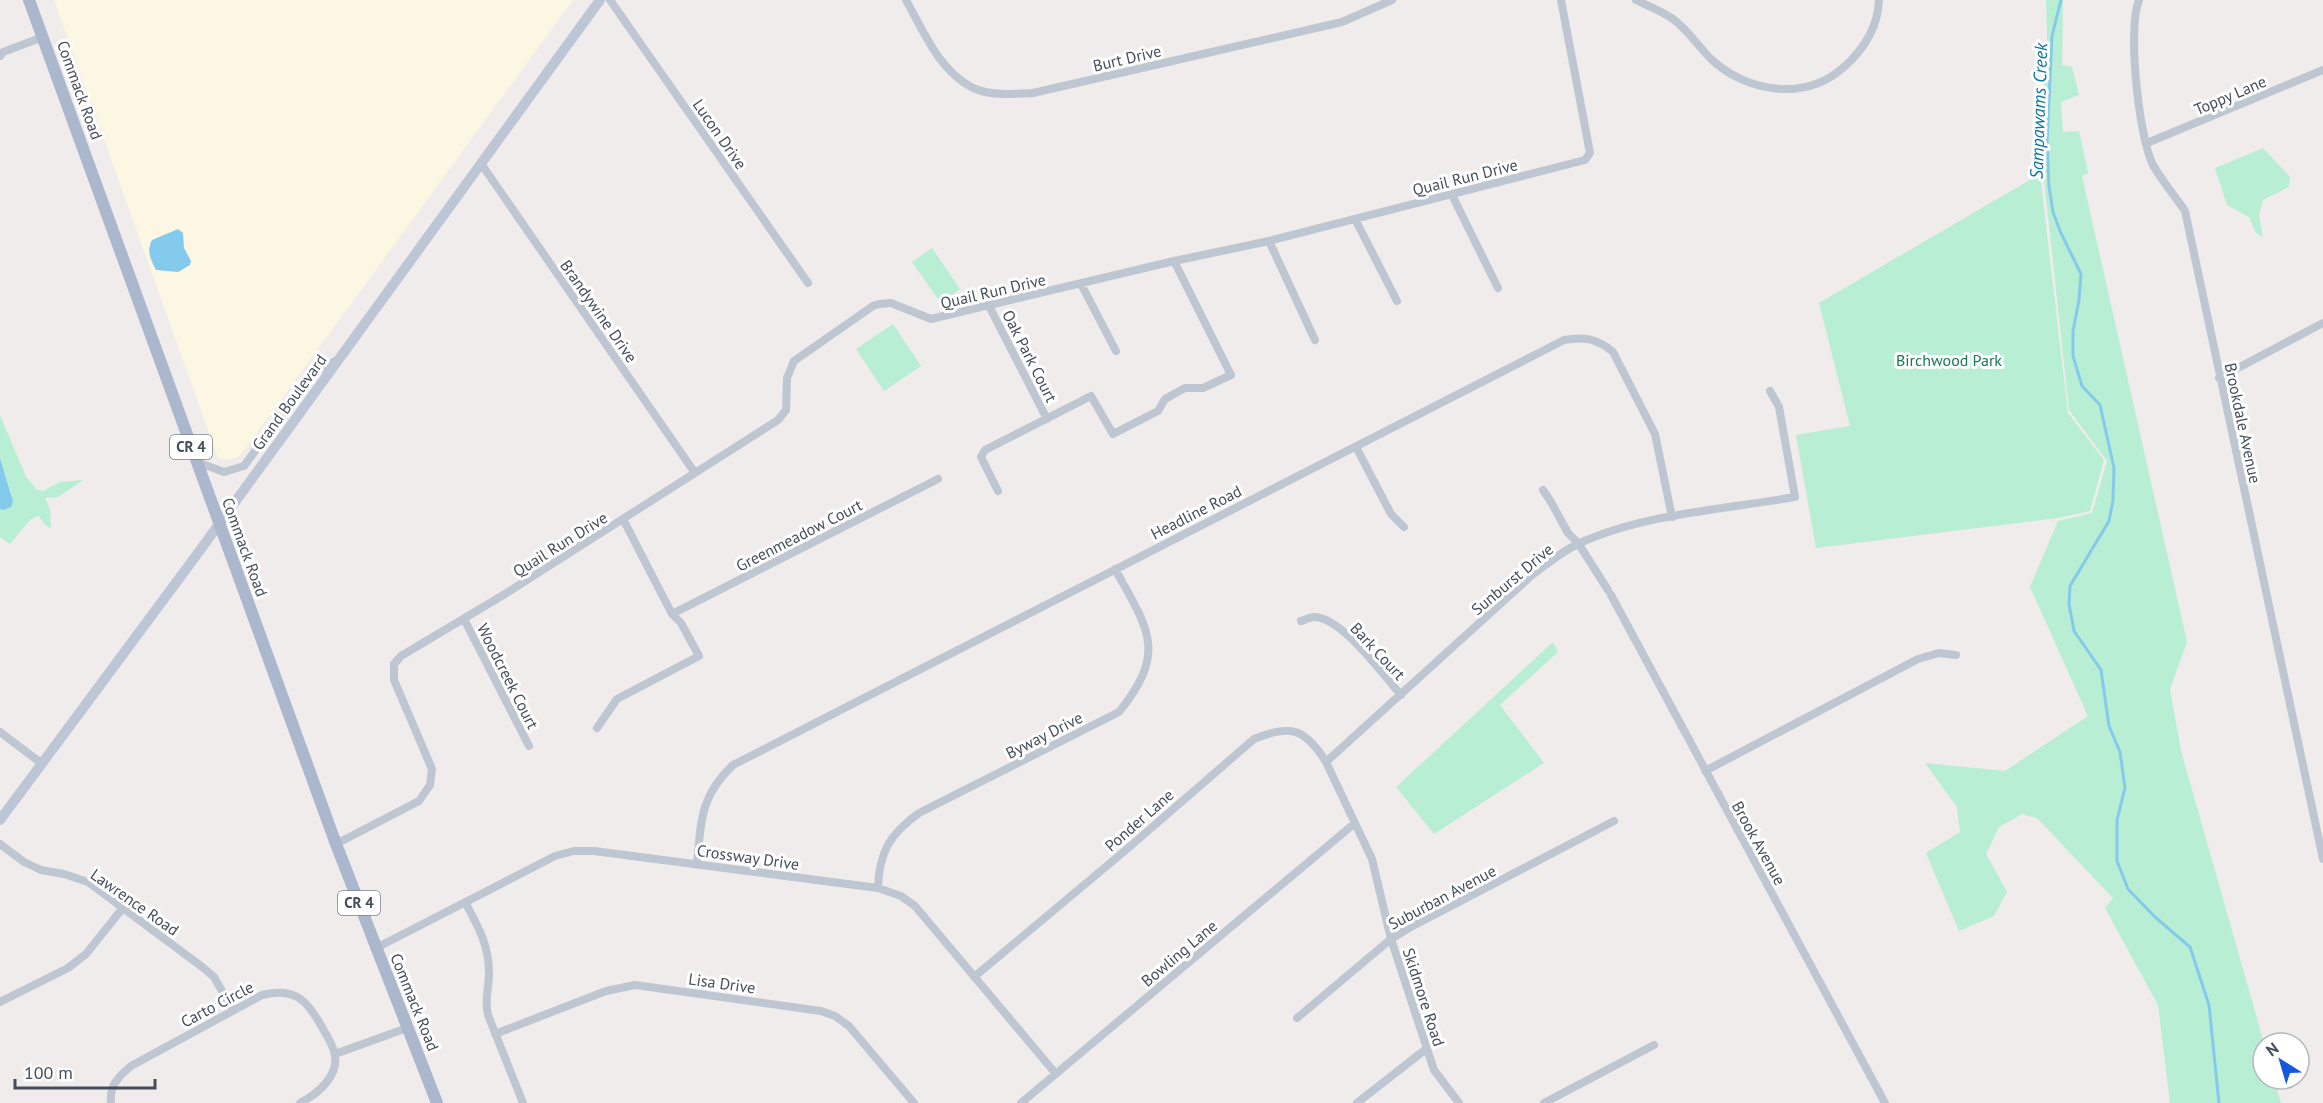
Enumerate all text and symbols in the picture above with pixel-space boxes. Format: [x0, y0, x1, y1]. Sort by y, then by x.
street label: Commack Road [53, 38, 107, 142]
street label: Burt Drive [1091, 40, 1163, 76]
water label: Sampawams Creek [2025, 42, 2052, 179]
street label: Toppy Lane [2191, 71, 2269, 119]
street label: Lucon Drive [689, 95, 751, 173]
street label: Quail Run Drive [1410, 154, 1520, 200]
street label: Brandywine Drive [556, 256, 642, 366]
street label: Quail Run Drive [938, 269, 1048, 313]
street label: Oak Park Court [998, 307, 1062, 406]
street label: Grand Boulevard [248, 350, 330, 454]
park label: Birchwood Park [1896, 350, 2002, 370]
street label: Brookdale Avenue [2220, 361, 2266, 485]
road number: CR 4 [170, 435, 212, 459]
street label: Headline Road [1147, 481, 1245, 543]
street label: Greenmeadow Court [733, 494, 866, 575]
street label: Commack Road [218, 495, 272, 599]
street label: Quail Run Drive [509, 507, 611, 581]
street label: Sunburst Drive [1467, 539, 1557, 619]
street label: Bark Court [1346, 618, 1410, 684]
street label: Woodcreek Court [473, 620, 543, 733]
street label: Byway Drive [1002, 707, 1086, 763]
street label: Ponder Lane [1100, 785, 1178, 855]
street label: Brook Avenue [1728, 798, 1790, 888]
street label: Crossway Drive [696, 840, 800, 874]
street label: Suburban Avenue [1385, 860, 1499, 934]
street label: Lawrence Road [87, 864, 183, 940]
road number: CR 4 [338, 891, 380, 915]
street label: Bowling Lane [1137, 915, 1221, 991]
street label: Skidmore Road [1399, 945, 1449, 1049]
street label: Commack Road [386, 950, 444, 1054]
street label: Lisa Drive [687, 968, 757, 998]
street label: Carto Circle [177, 976, 257, 1032]
north arrow [2251, 1031, 2311, 1091]
text: N [2262, 1038, 2282, 1060]
scale bar [15, 1052, 154, 1090]
text: 100 m [24, 1061, 73, 1084]

